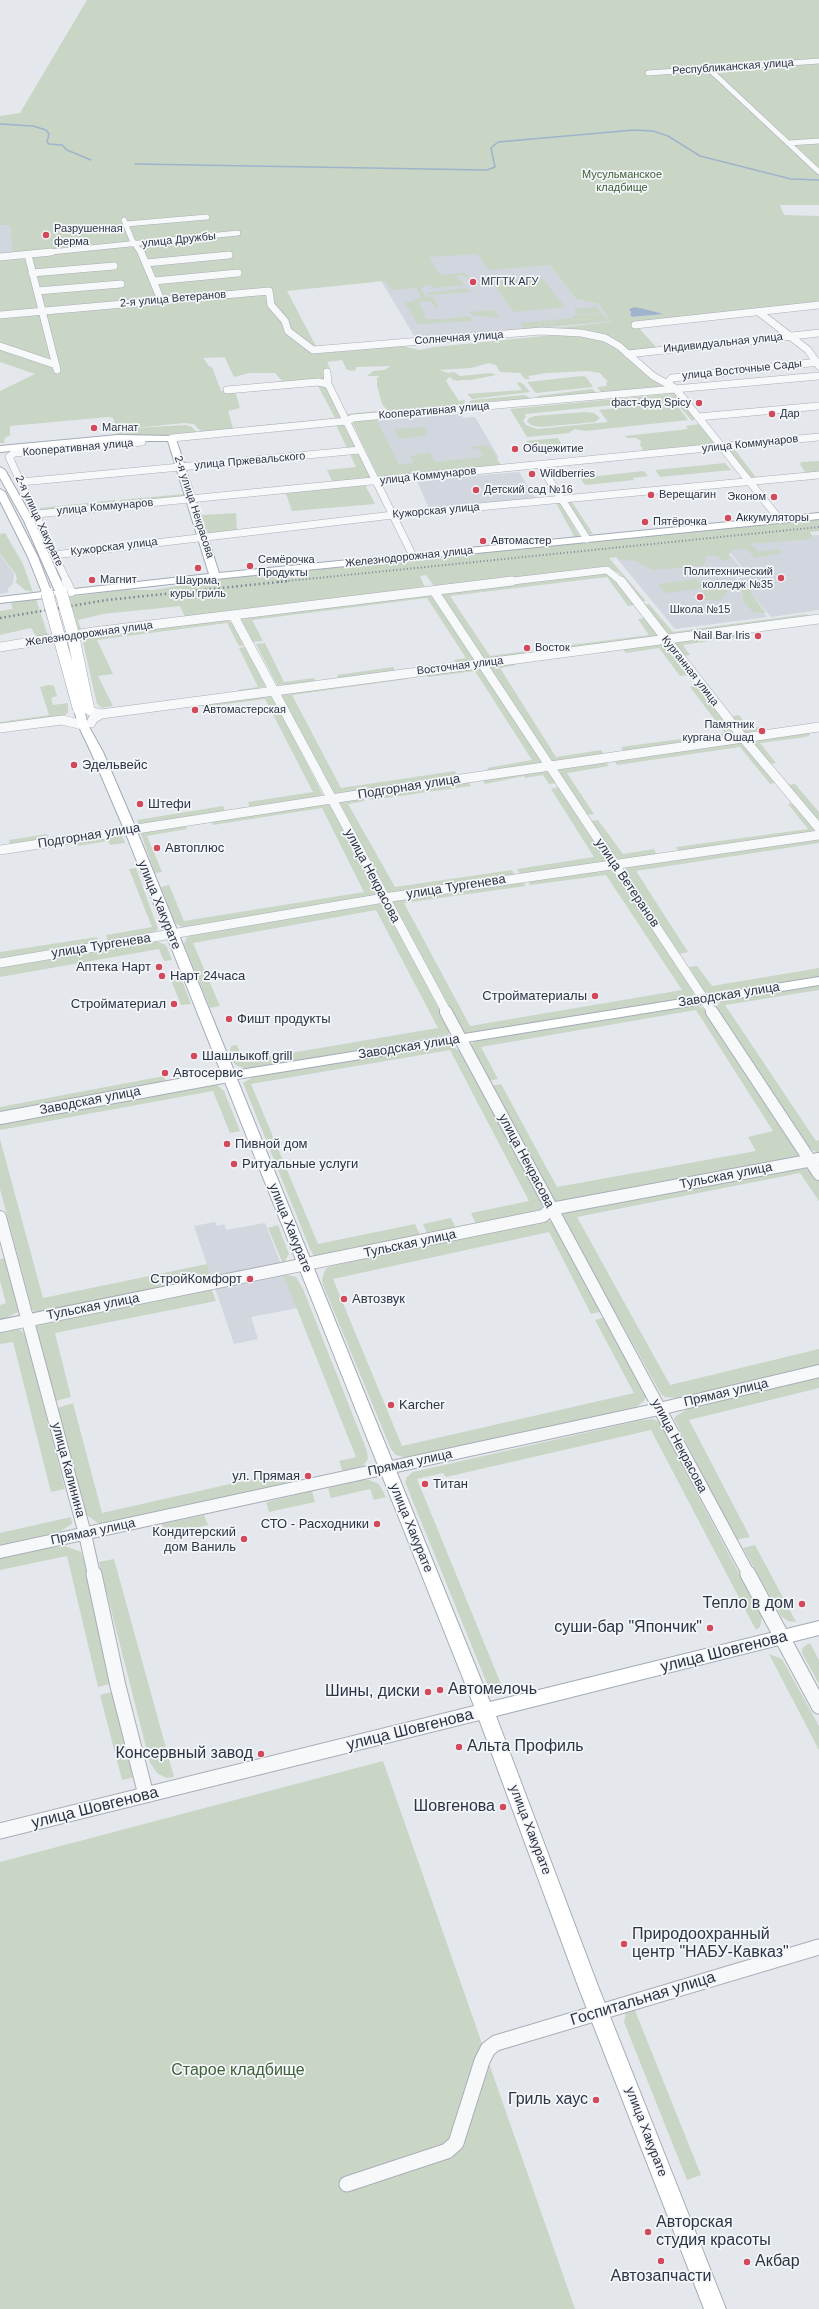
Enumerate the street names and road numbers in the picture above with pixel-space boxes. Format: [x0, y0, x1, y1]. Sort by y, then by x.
street label: Республиканская улица [672, 56, 794, 78]
street label: улица Дружбы [141, 230, 217, 250]
street label: 2-я улица Ветеранов [119, 288, 227, 310]
street label: Солнечная улица [414, 328, 504, 348]
street label: Индивидуальная улица [663, 330, 783, 356]
street label: улица Восточные Сады [681, 357, 803, 383]
street label: Кооперативная улица [378, 400, 490, 422]
street label: улица Коммунаров [701, 432, 799, 456]
street label: Кооперативная улица [22, 437, 134, 459]
street label: улица Пржевальского [194, 450, 306, 472]
street label: 2-я улица Некрасова [171, 454, 217, 560]
street label: улица Коммунаров [379, 464, 477, 488]
street label: 2-я улица Хакурате [12, 473, 66, 569]
street label: улица Коммунаров [56, 496, 154, 518]
street label: Кужорская улица [392, 501, 480, 521]
street label: Кужорская улица [70, 535, 158, 559]
street label: Железнодорожная улица [344, 544, 474, 570]
street label: Железнодорожная улица [24, 619, 154, 649]
street label: Курганная улица [659, 633, 721, 709]
street label: Восточная улица [416, 654, 504, 678]
street label: Подгорная улица [357, 771, 461, 803]
street label: Подгорная улица [37, 820, 141, 852]
street label: улица Некрасова [341, 826, 403, 926]
street label: улица Ветеранов [592, 836, 662, 930]
street label: улица Хакурате [134, 858, 184, 952]
street label: улица Тургенева [405, 871, 507, 903]
street label: улица Тургенева [50, 930, 152, 962]
street label: Заводская улица [677, 979, 781, 1011]
street label: Заводская улица [357, 1031, 461, 1063]
street label: Заводская улица [38, 1084, 142, 1118]
street label: улица Некрасова [495, 1111, 557, 1211]
street label: Тульская улица [678, 1159, 774, 1193]
street label: улица Хакурате [265, 1181, 315, 1275]
street label: Тульская улица [362, 1227, 458, 1261]
street label: Тульская улица [45, 1290, 141, 1324]
street label: Прямая улица [682, 1376, 770, 1410]
street label: улица Некрасова [648, 1396, 710, 1496]
street label: улица Калинина [48, 1421, 88, 1519]
street label: Прямая улица [366, 1446, 454, 1480]
street label: улица Хакурате [386, 1481, 436, 1575]
street label: Прямая улица [49, 1515, 137, 1549]
street label: улица Шовгенова [659, 1627, 789, 1677]
street label: улица Шовгенова [345, 1705, 475, 1755]
street label: улица Шовгенова [30, 1783, 160, 1833]
street label: улица Хакурате [506, 1783, 554, 1877]
street label: Госпитальная улица [568, 1968, 718, 2030]
street label: улица Хакурате [622, 2085, 670, 2179]

